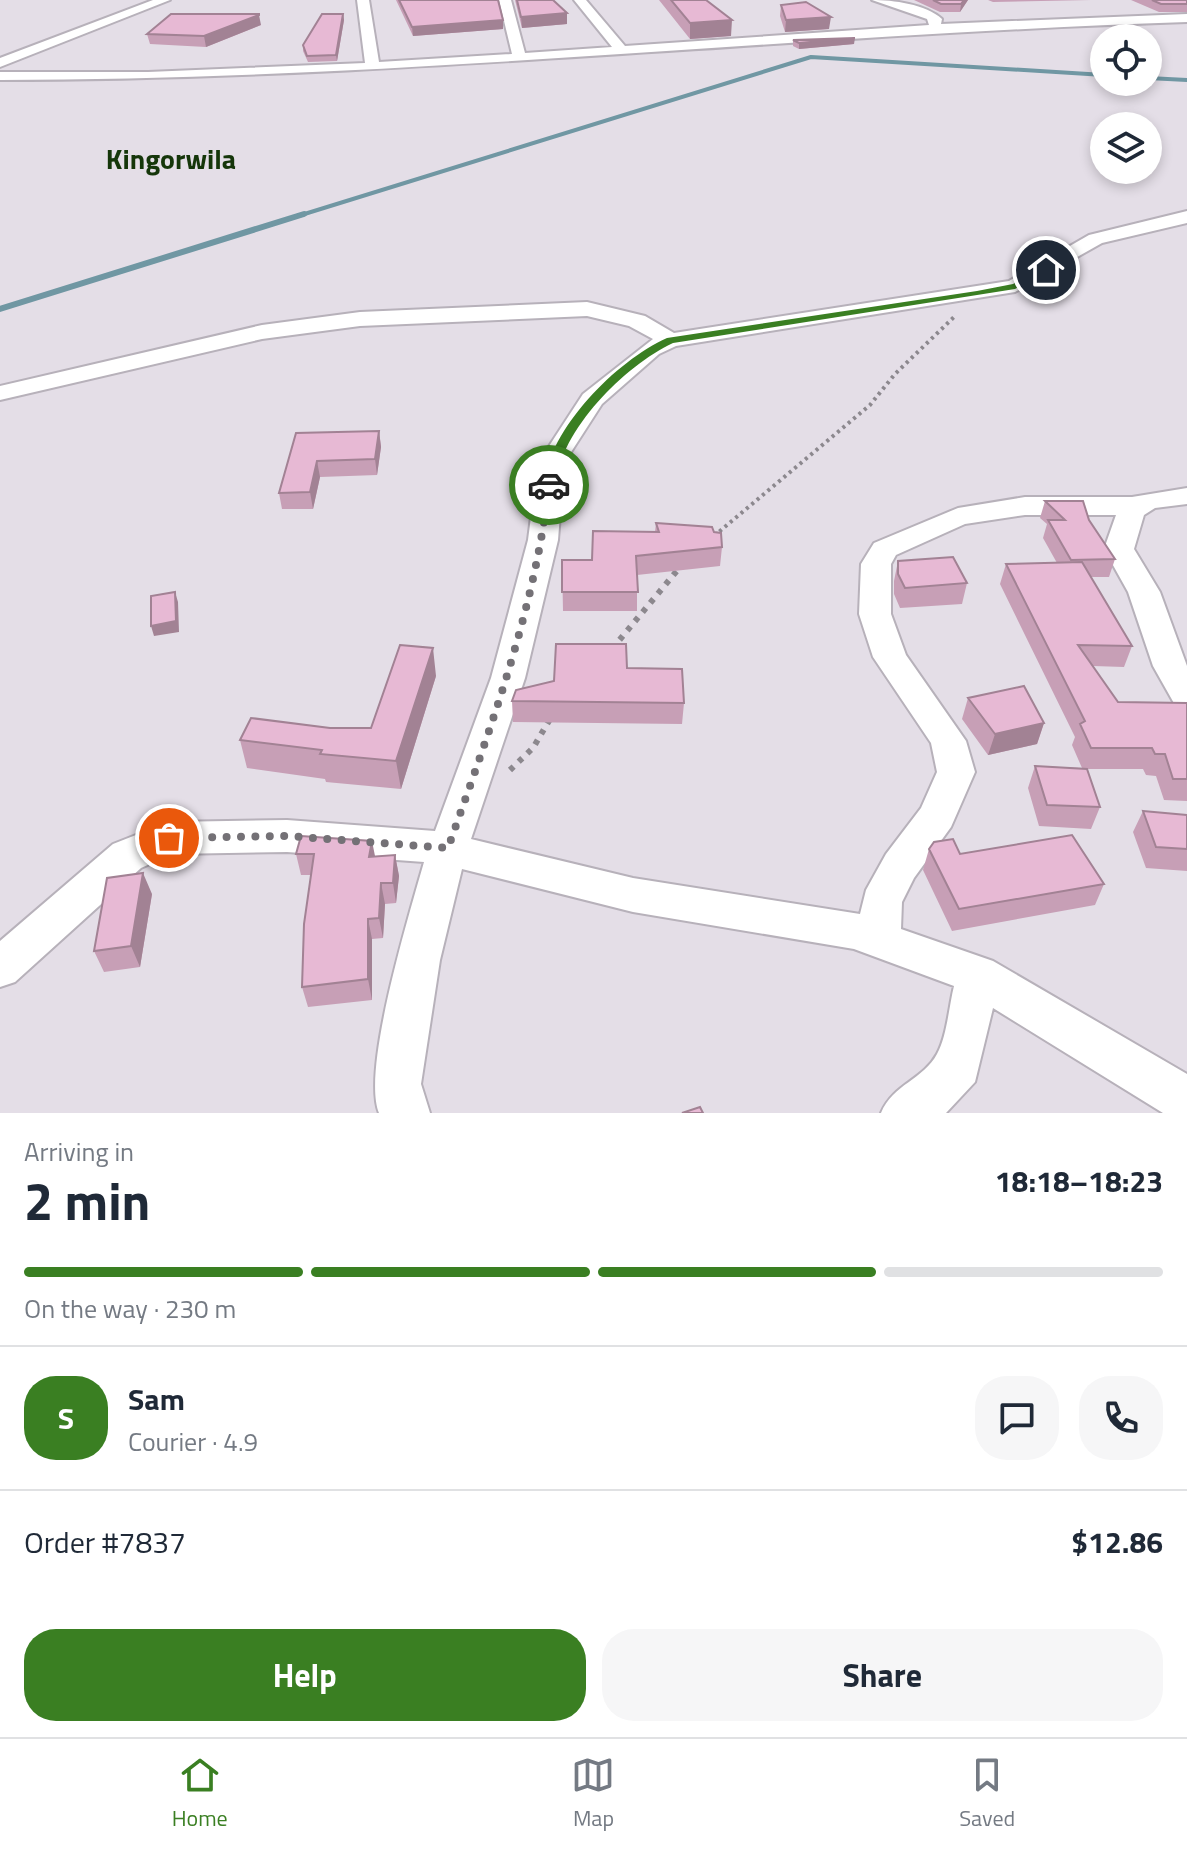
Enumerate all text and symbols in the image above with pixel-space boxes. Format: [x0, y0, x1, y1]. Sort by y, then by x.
map controls [1090, 24, 1162, 184]
button: locate [1090, 24, 1162, 96]
button: layers [1090, 112, 1162, 184]
district label: Kingorwila [106, 137, 236, 180]
pin [1012, 236, 1080, 304]
icon: home [1024, 248, 1068, 292]
courier [509, 445, 589, 525]
icon: car [527, 463, 571, 507]
pin [135, 804, 203, 872]
icon: bag [147, 816, 191, 860]
text: Arriving in [24, 1132, 134, 1171]
text: 18:18–18:23 [995, 1158, 1163, 1204]
text: 2 min [24, 1161, 150, 1240]
text: On the way · 230 m [24, 1289, 236, 1328]
text: Sam [128, 1376, 185, 1422]
button: chat [975, 1376, 1059, 1460]
button: phone [1079, 1376, 1163, 1460]
text: S [58, 1395, 74, 1441]
text: Courier · 4.9 [128, 1422, 258, 1461]
text: Order #7837 [24, 1519, 186, 1565]
text: $12.86 [1071, 1519, 1163, 1565]
button: Help [24, 1629, 586, 1721]
button: Share [602, 1629, 1163, 1721]
tab: Home [172, 1753, 228, 1835]
tab: Map [571, 1753, 615, 1835]
tab: Saved [959, 1753, 1015, 1835]

